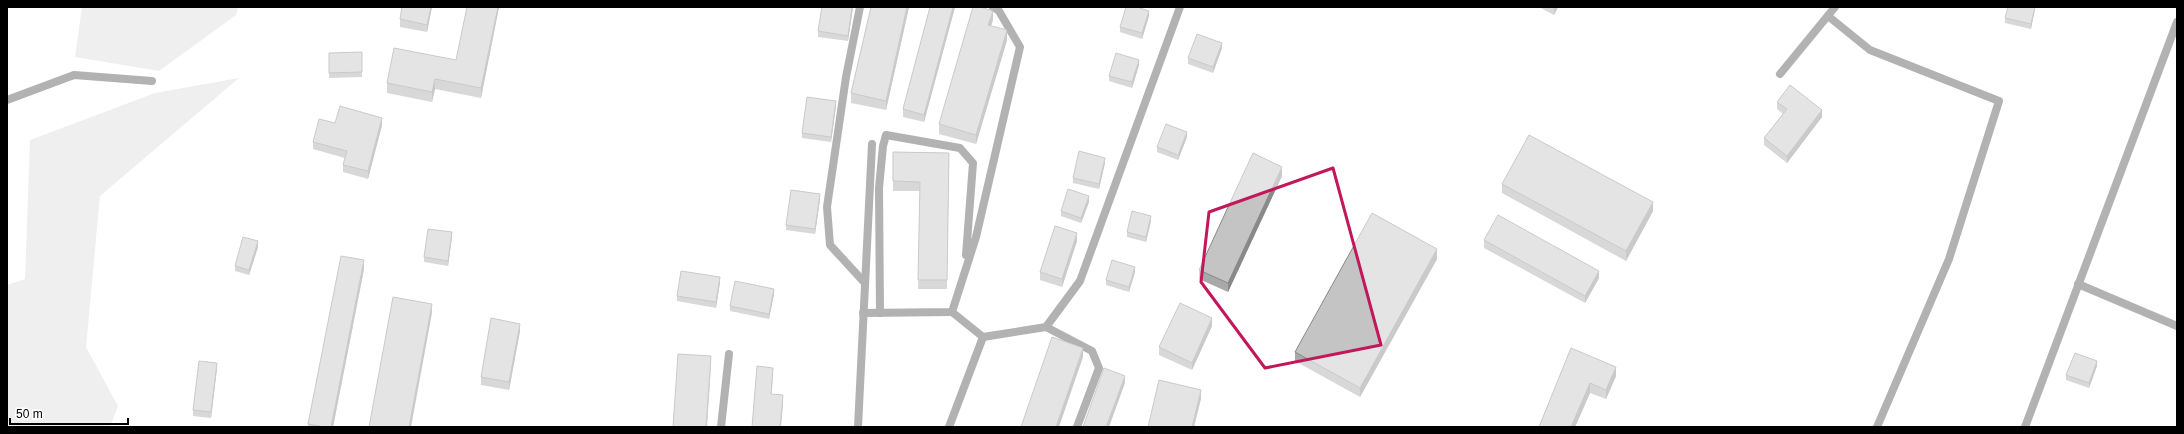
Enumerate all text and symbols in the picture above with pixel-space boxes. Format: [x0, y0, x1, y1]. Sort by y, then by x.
scale bar [10, 400, 128, 426]
text: 50 m [16, 407, 43, 421]

